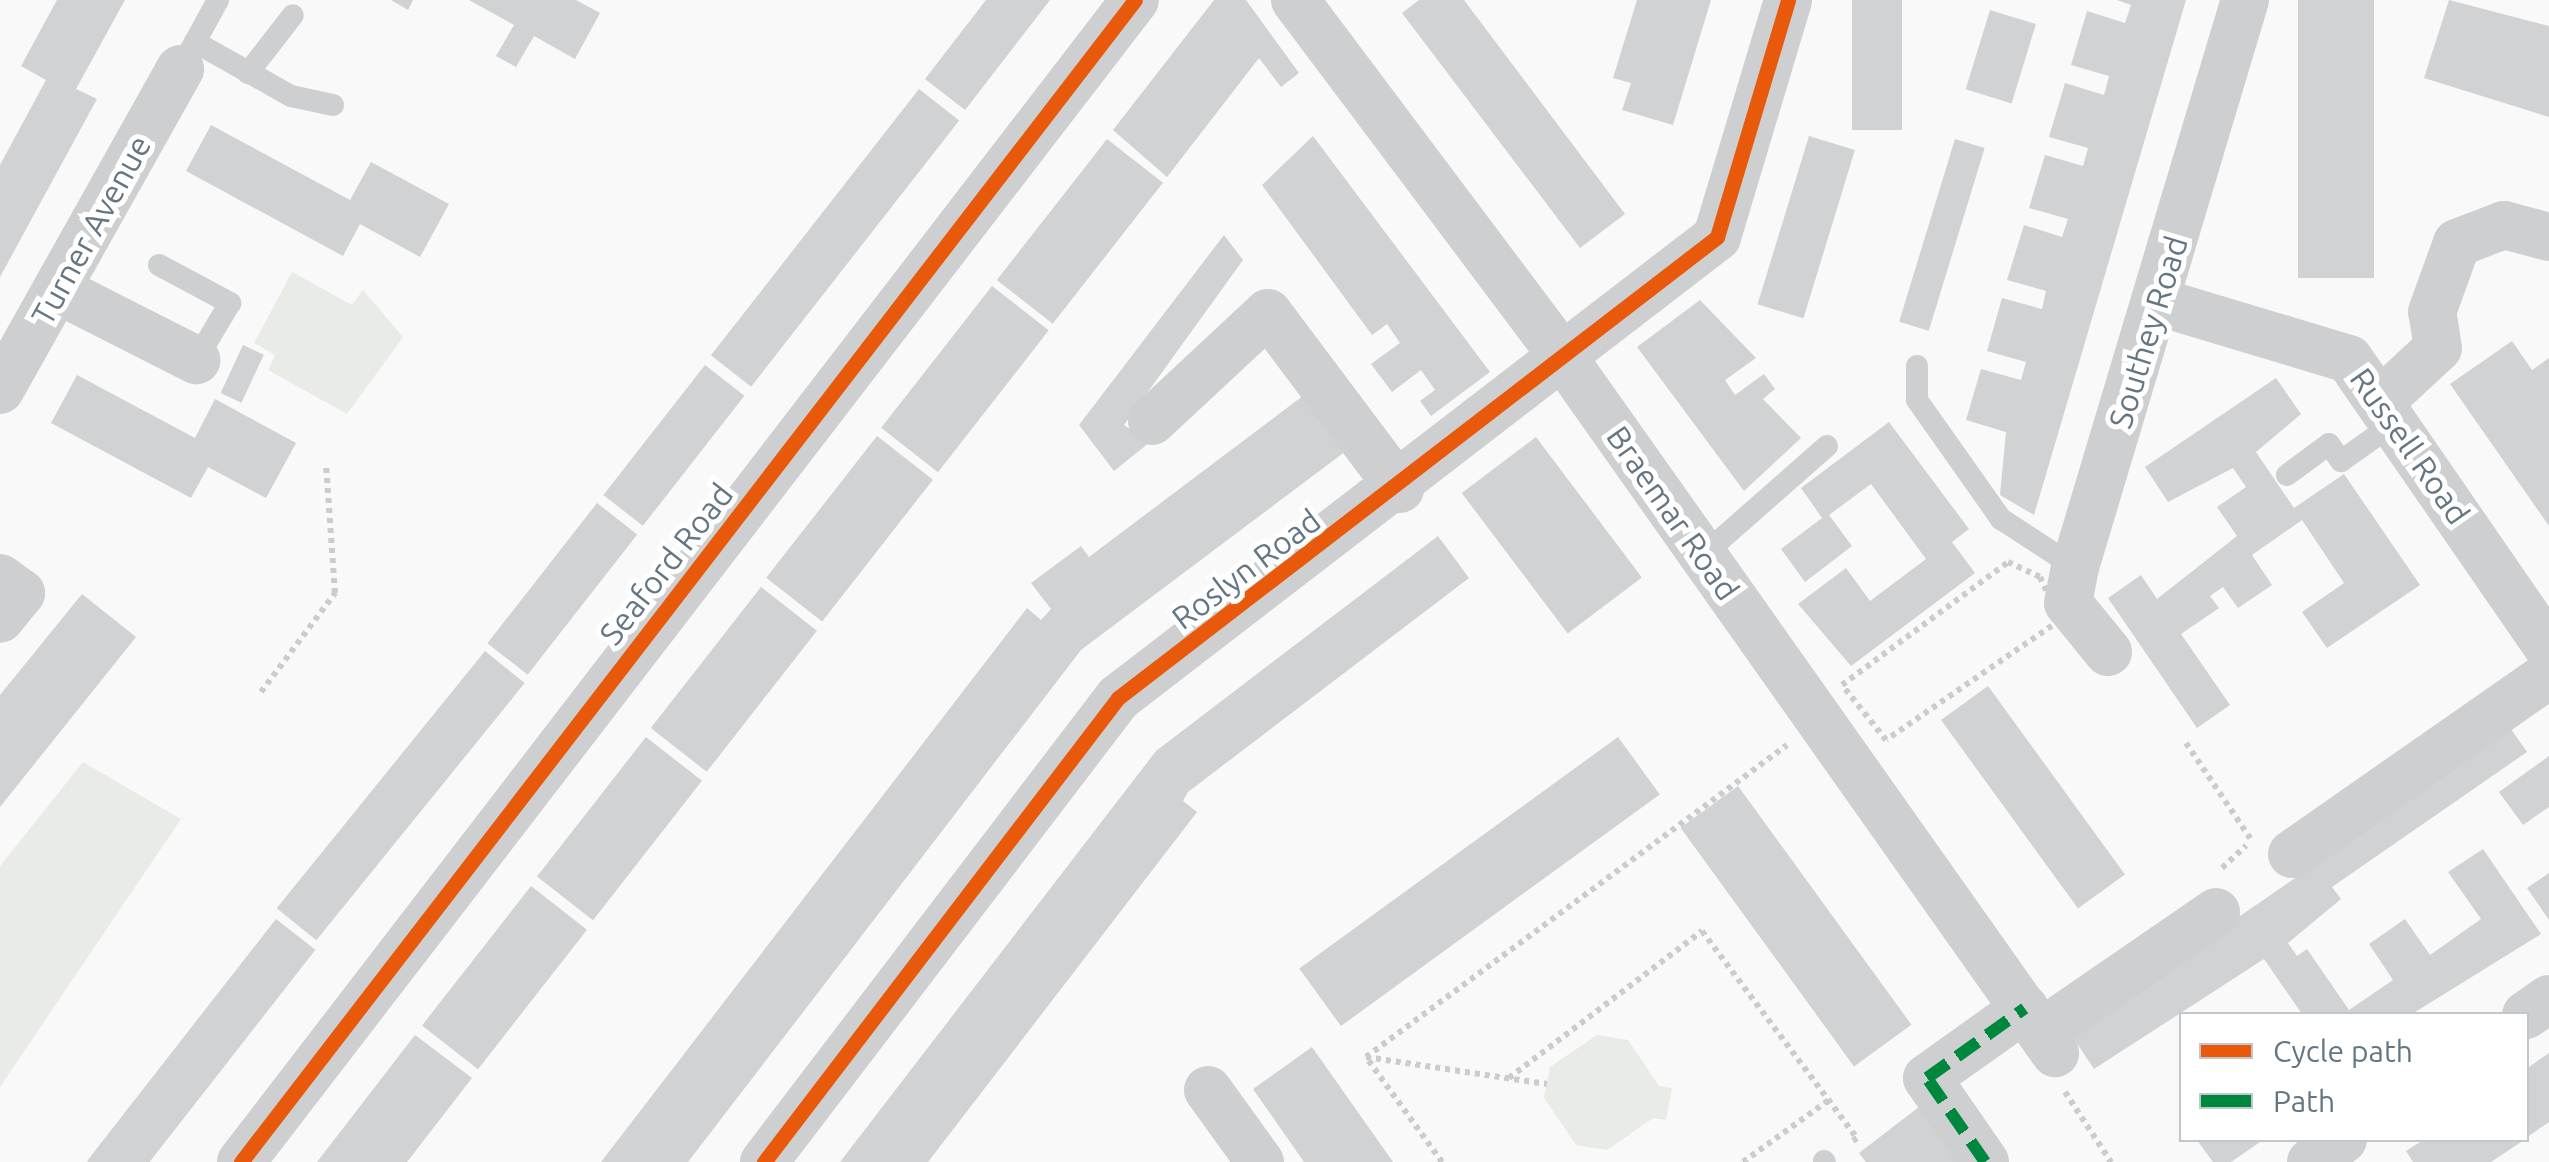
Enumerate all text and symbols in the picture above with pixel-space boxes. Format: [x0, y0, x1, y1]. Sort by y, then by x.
street label: Turner Avenue [23, 129, 159, 331]
street label: Southey Road [2101, 231, 2195, 433]
street label: Russell Road [2342, 361, 2478, 531]
street label: Braemar Road [1599, 419, 1747, 607]
street label: Seaford Road [591, 476, 741, 652]
street label: Roslyn Road [1164, 501, 1328, 637]
legend [2179, 1012, 2529, 1142]
text: Cycle path [2273, 1034, 2413, 1068]
text: Path [2273, 1084, 2335, 1118]

